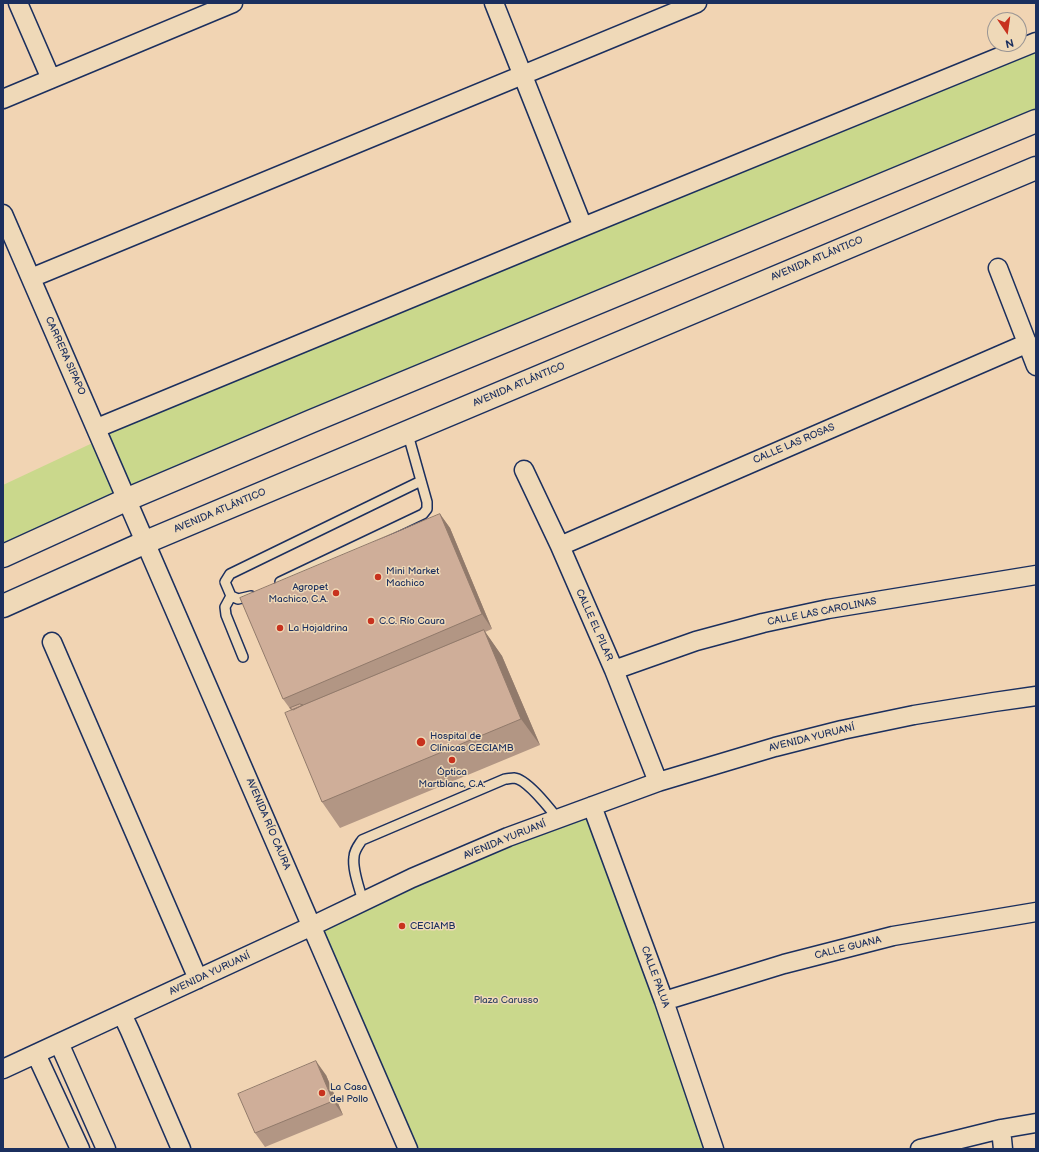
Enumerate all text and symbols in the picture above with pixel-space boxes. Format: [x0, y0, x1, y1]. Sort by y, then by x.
north arrow [987, 12, 1027, 52]
text: N [1004, 36, 1015, 50]
street label: AVENIDA ATLÁNTICO [769, 234, 865, 284]
street label: CARRERA SIPAPO [42, 315, 88, 397]
street label: AVENIDA ATLÁNTICO [471, 360, 567, 410]
street label: CALLE LAS ROSAS [751, 421, 837, 467]
street label: AVENIDA ATLÁNTICO [172, 486, 268, 536]
place label: Mini Market Machico [386, 565, 439, 588]
marker: Mini Market Machico [373, 572, 383, 582]
place label: Agropet Machico, C.A. [268, 581, 328, 604]
street label: CALLE EL PILAR [573, 587, 615, 663]
marker: Agropet Machico, C.A. [331, 588, 341, 598]
street label: CALLE LAS CAROLINAS [766, 596, 878, 628]
place label: C.C. Río Caura [379, 615, 445, 627]
marker: C.C. Río Caura [366, 616, 376, 626]
place label: La Hojaldrina [288, 622, 348, 634]
marker: La Hojaldrina [275, 623, 285, 633]
street label: AVENIDA YURUANÍ [768, 721, 856, 755]
place label: Hospital de Clínicas CECIAMB [430, 730, 514, 754]
marker: Hospital de Clínicas CECIAMB [415, 736, 427, 748]
marker: Óptica Martblanc, C.A. [447, 755, 457, 765]
place label: Óptica Martblanc, C.A. [419, 766, 485, 790]
street label: AVENIDA RÍO CAURA [243, 776, 293, 872]
street label: AVENIDA YURUANÍ [462, 818, 548, 862]
place label: CECIAMB [410, 920, 455, 932]
marker: CECIAMB [397, 921, 407, 931]
street label: CALLE GUANA [813, 934, 883, 962]
street label: CALLE PALUA [638, 945, 672, 1009]
street label: AVENIDA YURUANÍ [167, 950, 253, 998]
park label: Plaza Carusso [474, 994, 538, 1006]
place label: La Casa del Pollo [330, 1081, 368, 1104]
marker: La Casa del Pollo [317, 1088, 327, 1098]

